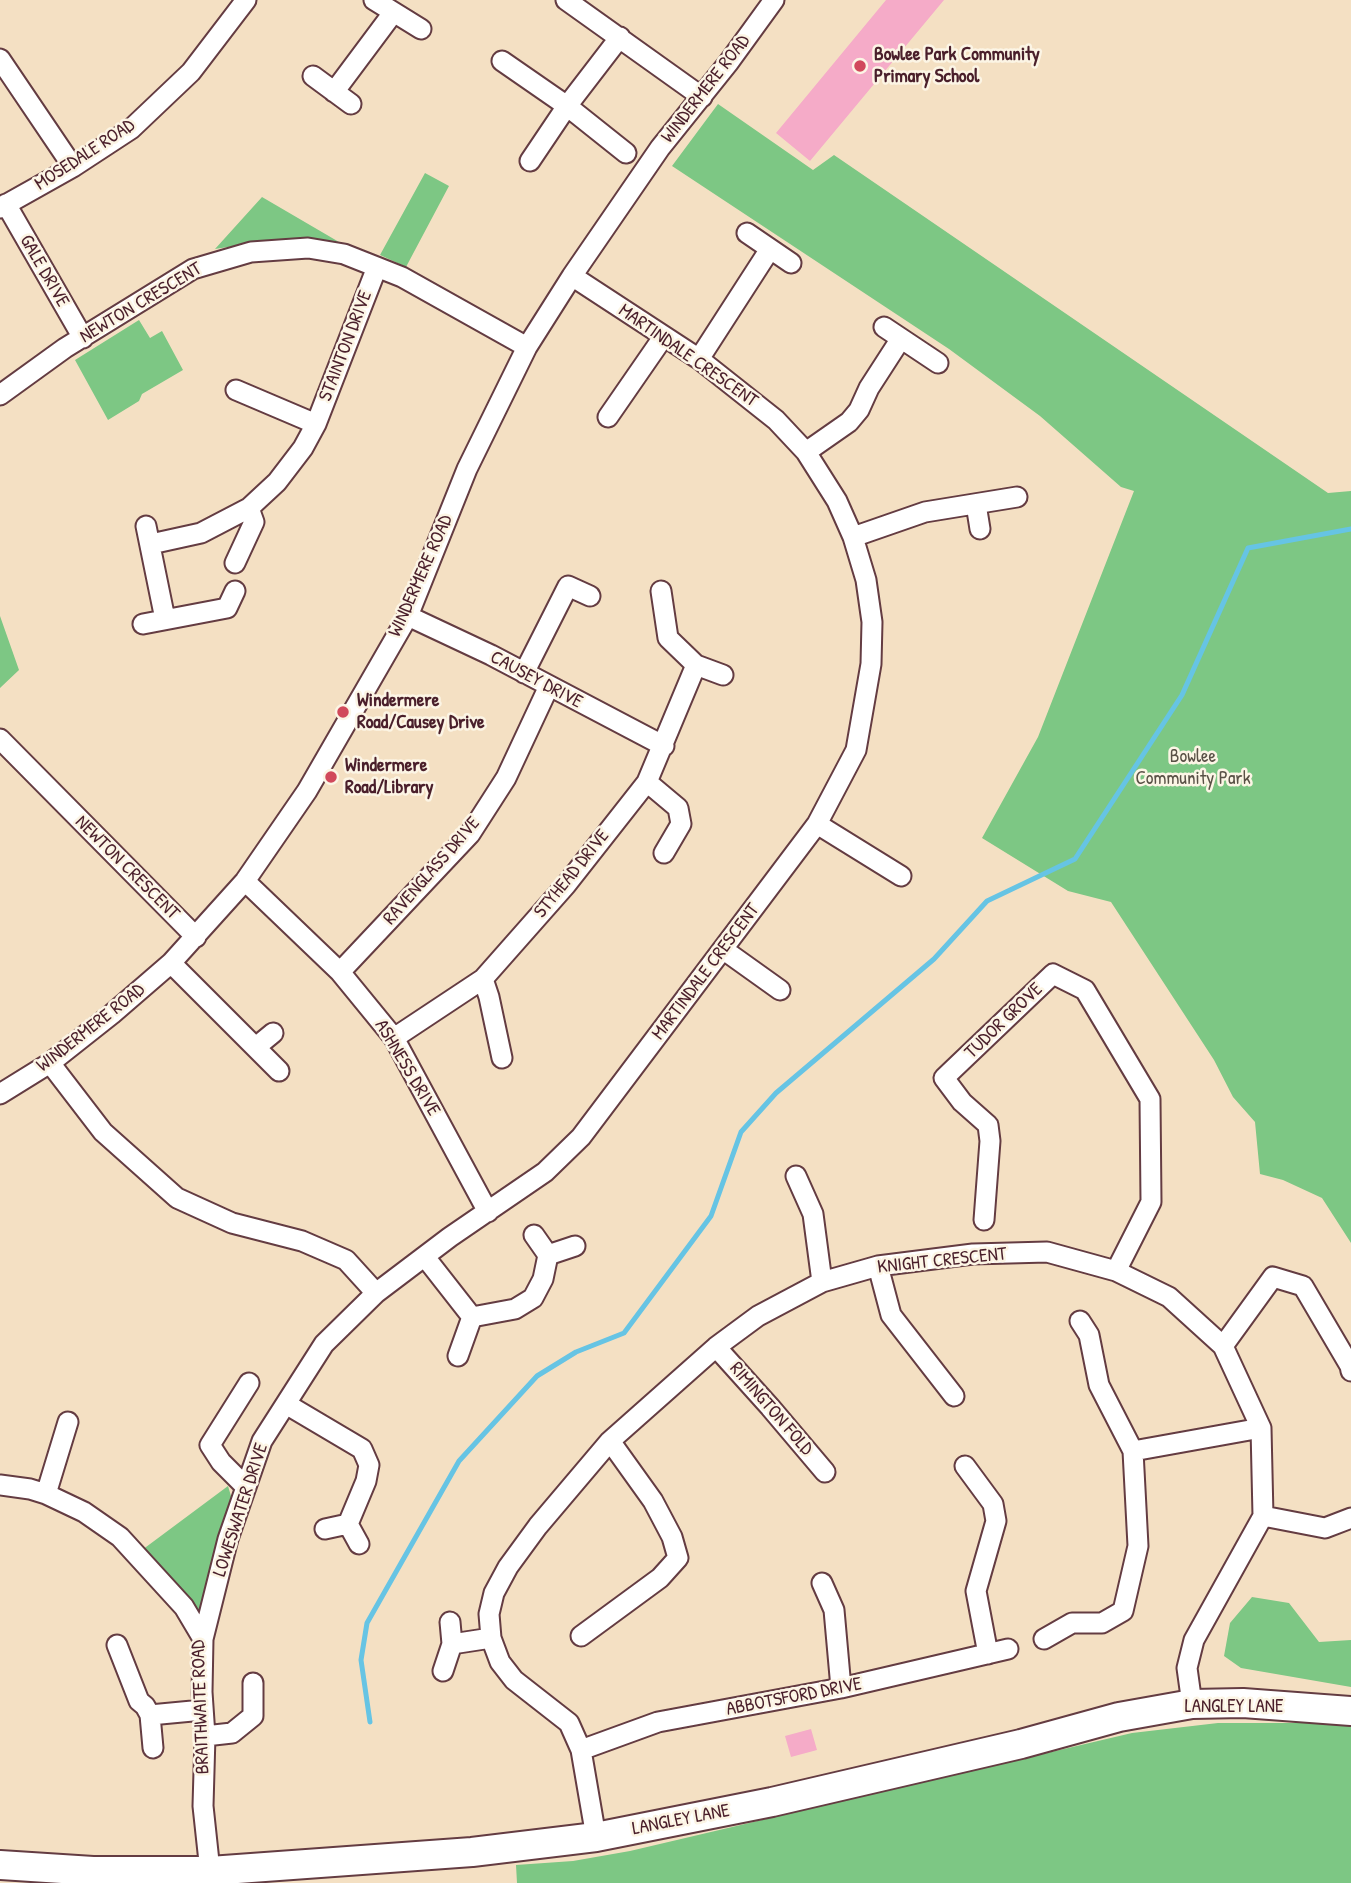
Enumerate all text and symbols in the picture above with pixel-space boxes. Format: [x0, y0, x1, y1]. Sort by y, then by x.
street label: WINDERMERE ROAD [657, 30, 755, 148]
place label: Bowlee Park Community Primary School [874, 44, 1040, 88]
marker: Bowlee Park Community Primary School [852, 58, 868, 74]
street label: MOSEDALE ROAD [31, 114, 139, 196]
street label: GALE DRIVE [14, 231, 74, 311]
street label: NEWTON CRESCENT [76, 258, 206, 348]
street label: STAINTON DRIVE [314, 287, 378, 405]
street label: MARTINDALE CRESCENT [614, 299, 762, 413]
street label: WINDERMERE ROAD [384, 512, 458, 640]
street label: CAUSEY DRIVE [486, 646, 586, 714]
place label: Windermere Road/Causey Drive [357, 690, 485, 734]
marker: Windermere Road/Causey Drive [335, 704, 351, 720]
park label: Bowlee Community Park [1135, 746, 1251, 790]
place label: Windermere Road/Library [345, 755, 433, 799]
marker: Windermere Road/Library [323, 769, 339, 785]
street label: NEWTON CRESCENT [70, 811, 184, 925]
street label: RAVENGLASS DRIVE [379, 812, 485, 930]
street label: STYHEAD DRIVE [529, 825, 615, 923]
street label: MARTINDALE CRESCENT [647, 899, 765, 1045]
street label: TUDOR GROVE [960, 978, 1048, 1064]
street label: WINDERMERE ROAD [32, 979, 150, 1077]
street label: ASHNESS DRIVE [369, 1016, 445, 1120]
street label: KNIGHT CRESCENT [876, 1243, 1008, 1279]
street label: RIMINGTON FOLD [724, 1358, 818, 1460]
street label: LOWESWATER DRIVE [209, 1440, 273, 1580]
street label: BRAITHWAITE ROAD [187, 1639, 215, 1775]
street label: ABBOTSFORD DRIVE [724, 1673, 864, 1721]
street label: LANGLEY LANE [1185, 1696, 1283, 1718]
street label: LANGLEY LANE [630, 1799, 732, 1841]

